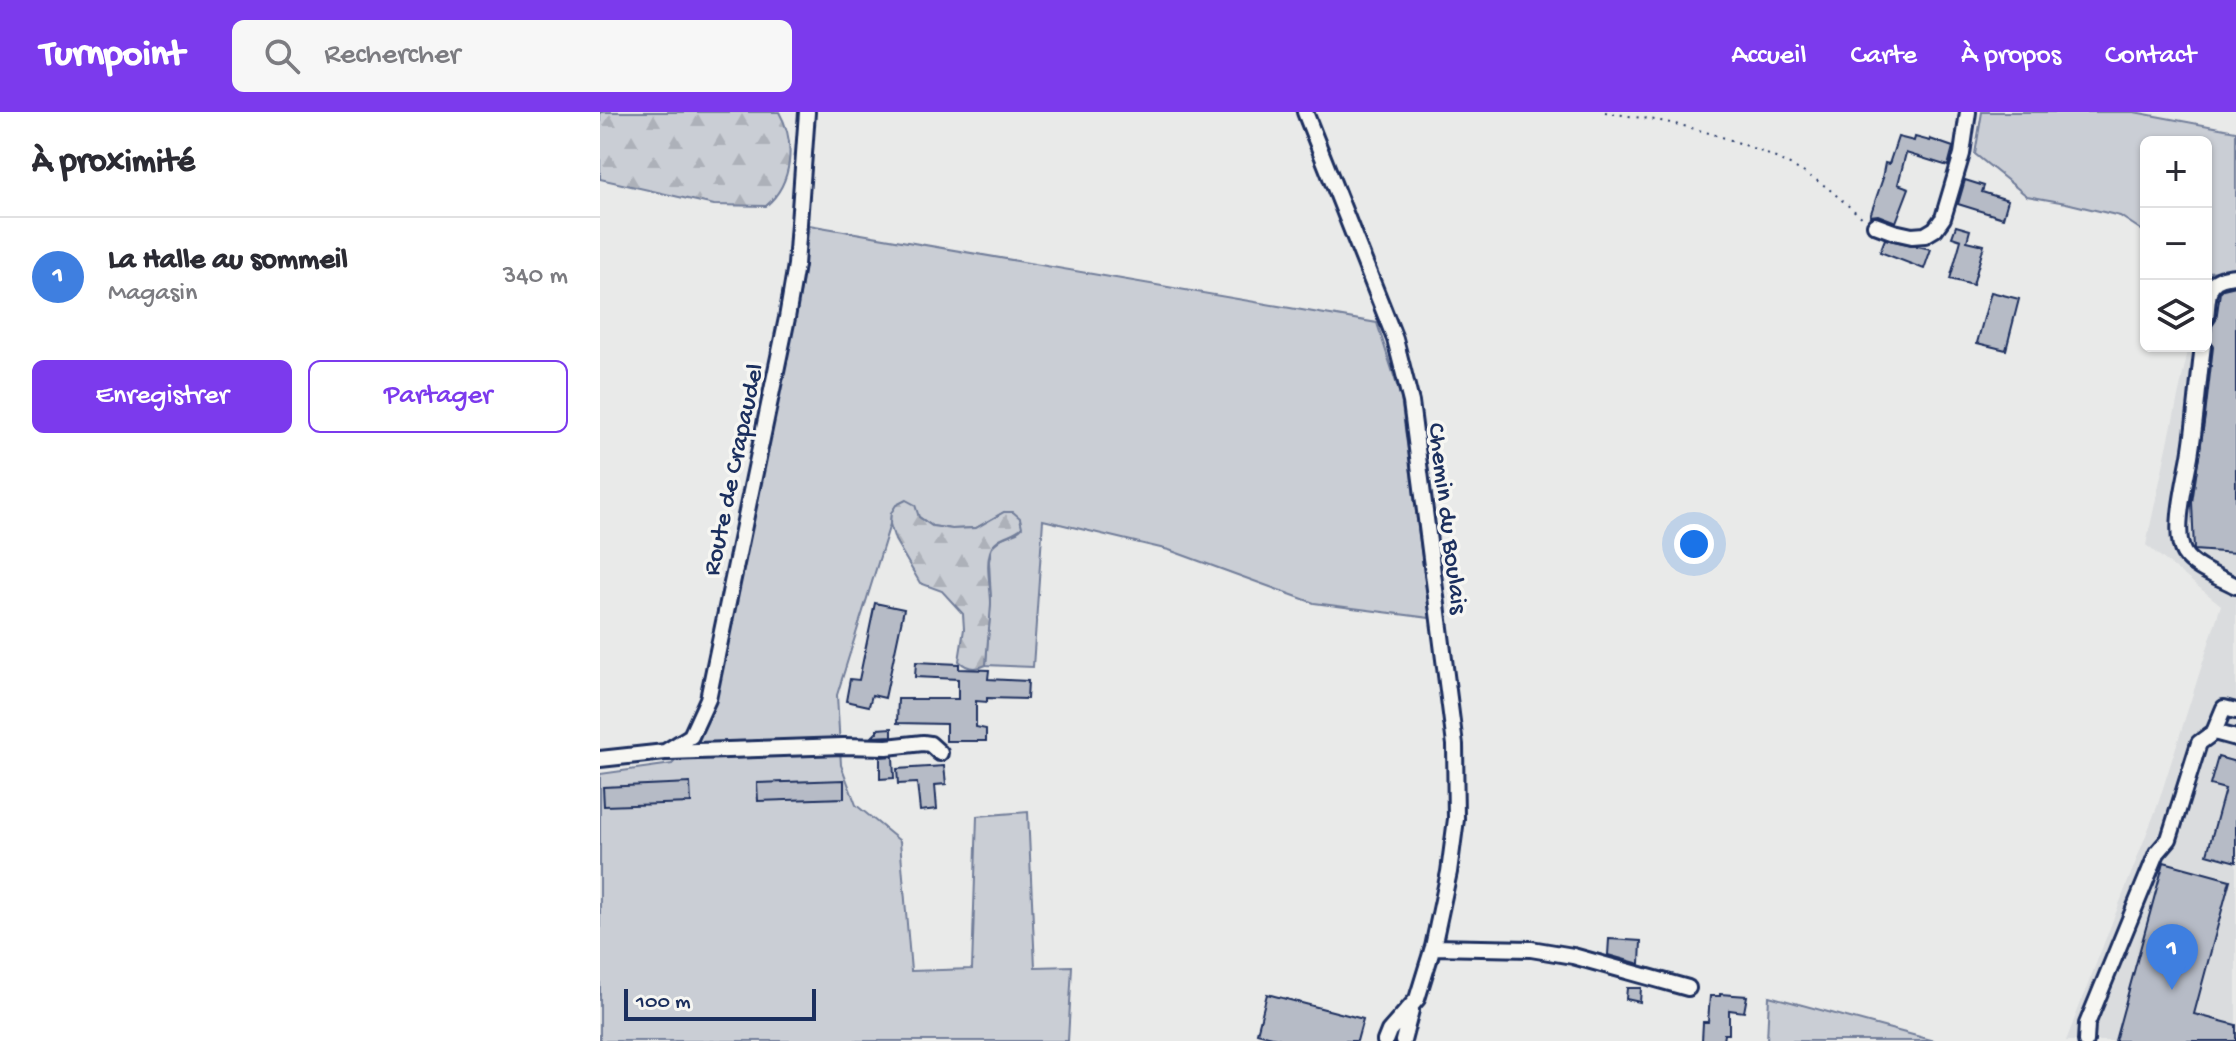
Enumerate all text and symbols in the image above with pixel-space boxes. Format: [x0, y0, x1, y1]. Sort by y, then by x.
search box [232, 20, 792, 92]
text: Turnpoint [40, 34, 184, 78]
icon: search [260, 34, 304, 78]
text: Rechercher [324, 39, 460, 74]
text: Accueil [1731, 40, 1807, 73]
text: Carte [1851, 40, 1917, 73]
text: À propos [1961, 40, 2061, 73]
text: Contact [2105, 40, 2196, 73]
map controls [2140, 136, 2212, 352]
button: + [2140, 136, 2212, 208]
text: À proximité [32, 144, 195, 184]
button: − [2140, 208, 2212, 280]
text: La Halle au sommeil [108, 244, 348, 279]
text: 1 [53, 262, 63, 293]
text: 340 m [503, 262, 568, 293]
text: Magasin [108, 279, 197, 310]
button: layers [2140, 280, 2212, 352]
button: Enregistrer [32, 360, 292, 433]
button: Partager [308, 360, 568, 433]
street label: Route de Crapaudel [698, 361, 773, 579]
street label: Chemin du Boulais [1418, 421, 1473, 617]
your location [1674, 524, 1714, 564]
pin: 1 [2146, 924, 2198, 990]
scale bar [624, 985, 816, 1021]
text: 100 m [636, 990, 691, 1016]

